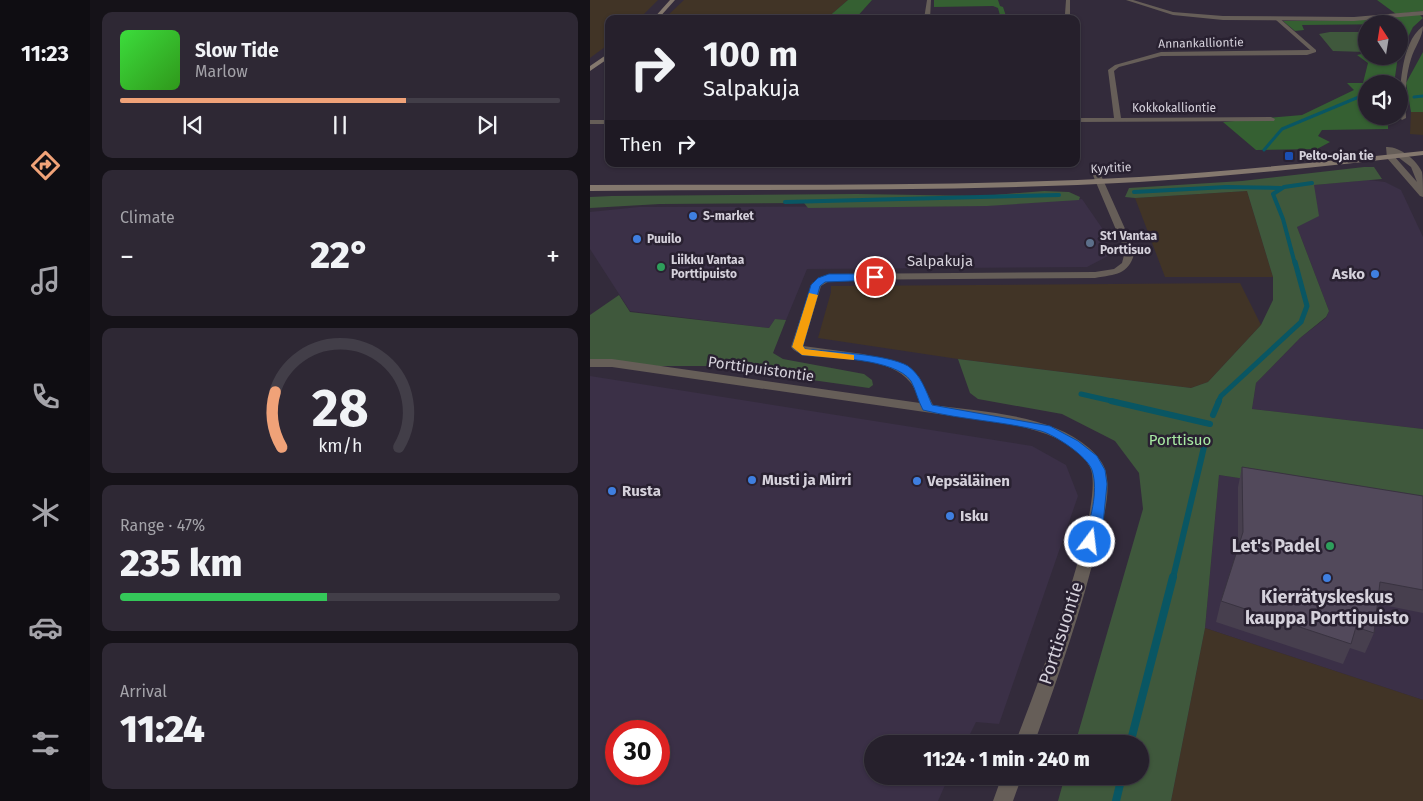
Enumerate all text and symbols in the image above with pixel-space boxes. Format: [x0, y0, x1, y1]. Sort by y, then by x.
north arrow [1358, 15, 1408, 65]
map controls [1358, 15, 1408, 125]
text: 100 m [703, 33, 798, 75]
icon: right [620, 35, 685, 100]
street label: Annankalliontie [1158, 35, 1244, 51]
text: Slow Tide [195, 39, 279, 62]
text: 11:23 [21, 40, 69, 67]
text: Marlow [195, 62, 248, 81]
text: Salpakuja [703, 75, 800, 102]
button: sound [1358, 75, 1408, 125]
street label: Kokkokalliontie [1132, 101, 1216, 115]
icon: previous [179, 111, 207, 139]
icon: pause [326, 111, 354, 139]
icon: next [473, 111, 501, 139]
icon: right [672, 130, 700, 158]
text: Then [620, 133, 662, 156]
icon: directions [28, 148, 63, 183]
place label: Pelto-ojan tie [1299, 149, 1374, 163]
marker: Pelto-ojan tie [1283, 150, 1295, 162]
street label: Kyytitie [1090, 160, 1132, 176]
text: Climate [120, 208, 175, 227]
place label: S-market [703, 209, 754, 223]
marker: S-market [687, 210, 699, 222]
place label: St1 Vantaa Porttisuo [1100, 229, 1158, 257]
text: 22° [310, 232, 370, 278]
place label: Puuilo [647, 232, 682, 246]
marker: Puuilo [631, 233, 643, 245]
marker: St1 Vantaa Porttisuo [1084, 237, 1096, 249]
text: − [120, 240, 134, 273]
text: + [546, 240, 560, 273]
street label: Salpakuja [907, 252, 973, 270]
place label: Liikku Vantaa Porttipuisto [671, 253, 745, 281]
pin [854, 256, 896, 298]
marker: Liikku Vantaa Porttipuisto [655, 261, 667, 273]
icon: music [28, 263, 63, 298]
icon: arrive [861, 263, 889, 291]
place label: Asko [1331, 265, 1365, 283]
marker: Asko [1369, 268, 1381, 280]
street label: Porttipuistontie [707, 353, 815, 385]
text: 28 [311, 377, 369, 440]
icon: phone [28, 379, 63, 414]
park label: Porttisuo [1149, 431, 1211, 449]
text: km/h [318, 435, 362, 457]
place label: Musti ja Mirri [762, 471, 851, 489]
place label: Vepsäläinen [926, 472, 1010, 490]
marker: Musti ja Mirri [746, 474, 758, 486]
marker: Vepsäläinen [911, 475, 923, 487]
place label: Rusta [622, 482, 661, 500]
marker: Rusta [606, 485, 618, 497]
icon: climate [28, 495, 63, 530]
place label: Isku [960, 507, 988, 525]
marker: Isku [944, 510, 956, 522]
position arrow [1063, 515, 1115, 567]
text: Range · 47% [120, 516, 205, 535]
place label: Let's Padel [1232, 535, 1321, 557]
text: 235 km [120, 540, 242, 586]
marker: Let's Padel [1324, 540, 1336, 552]
marker: Kierrätyskeskus kauppa Porttipuisto [1321, 572, 1333, 584]
street label: Porttisuontie [1034, 579, 1088, 687]
place label: Kierrätyskeskus kauppa Porttipuisto [1245, 586, 1409, 629]
icon: car [28, 610, 63, 645]
text: Arrival [120, 682, 167, 701]
text: 11:24 [120, 706, 205, 752]
speed limit sign: 30 [605, 720, 670, 785]
icon: filters [28, 726, 63, 761]
text: 11:24 · 1 min · 240 m [923, 748, 1090, 771]

